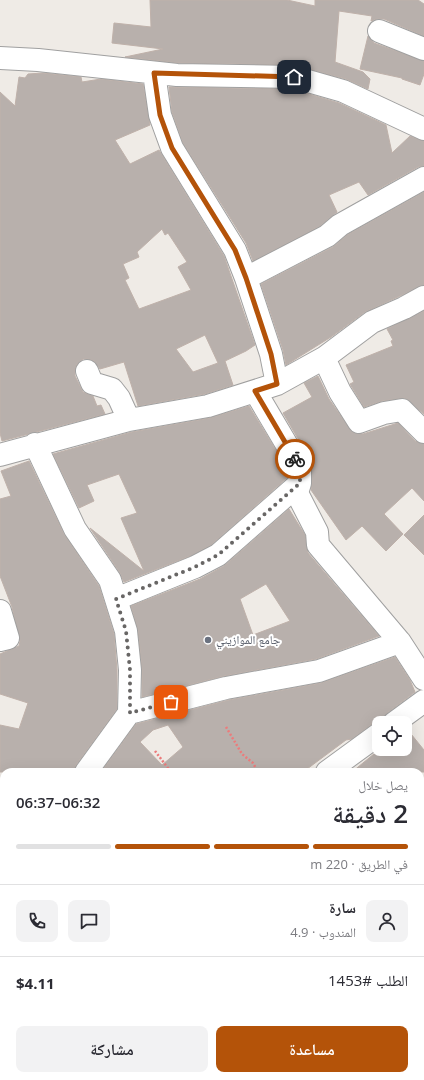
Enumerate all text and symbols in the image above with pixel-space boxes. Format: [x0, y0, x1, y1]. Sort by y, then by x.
pin [277, 60, 311, 94]
icon: home [283, 66, 305, 88]
courier [275, 439, 315, 479]
icon: bike [284, 448, 306, 470]
place label: جامع الموازيني [216, 631, 281, 650]
marker: جامع الموازيني [203, 635, 213, 645]
pin [154, 685, 188, 719]
icon: bag [160, 691, 182, 713]
map controls [372, 716, 412, 756]
button: locate [372, 716, 412, 756]
text: يصل خلال [358, 776, 408, 794]
text: 06:32–06:37 [16, 792, 100, 812]
text: 2 دقيقة [332, 795, 408, 831]
text: في الطريق · 220 m [310, 855, 408, 873]
text: سارة [329, 897, 356, 917]
button: phone [16, 900, 58, 942]
button: chat [68, 900, 110, 942]
button: person [366, 900, 408, 942]
text: المندوب · 4.9 [290, 923, 356, 941]
text: الطلب #1453 [328, 970, 408, 990]
text: $4.11 [16, 973, 55, 993]
button: مشاركة [16, 1026, 208, 1072]
button: مساعدة [216, 1026, 408, 1072]

